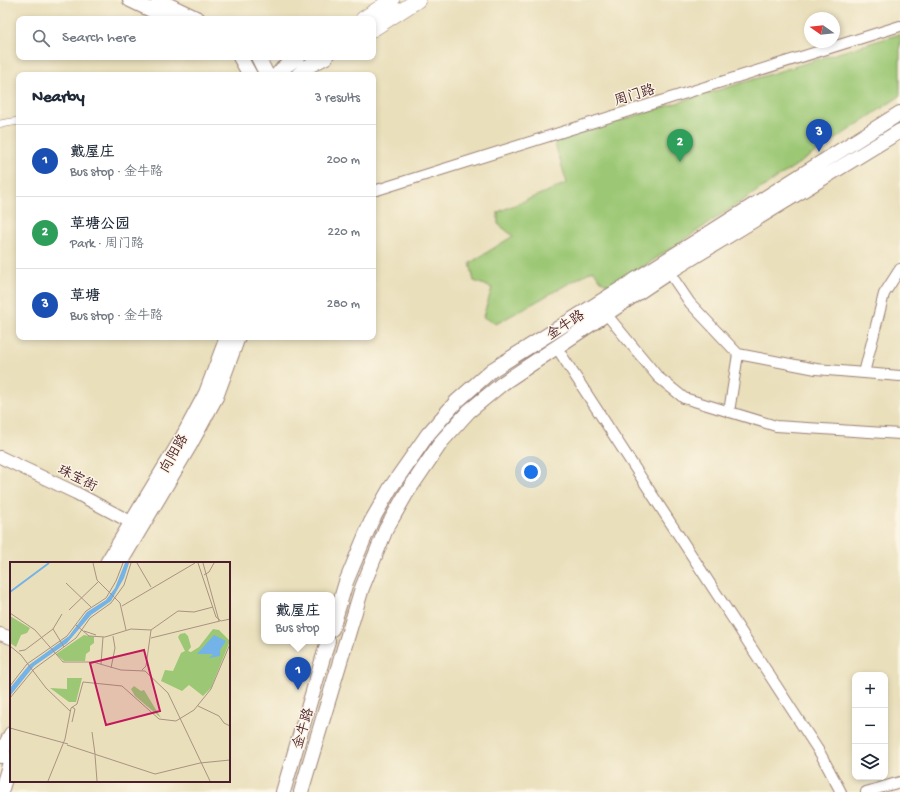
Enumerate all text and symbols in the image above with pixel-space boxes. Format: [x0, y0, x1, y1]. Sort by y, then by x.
north arrow [804, 12, 840, 48]
search box [16, 16, 376, 60]
icon: search [30, 27, 52, 49]
text: Search here [62, 29, 136, 47]
street label: 周门路 [612, 81, 657, 111]
text: Nearby [32, 88, 85, 108]
text: 3 results [315, 91, 360, 106]
pin: 3 [806, 119, 832, 152]
pin: 2 [667, 129, 693, 162]
text: 戴屋庄 [70, 144, 115, 162]
text: 1 [42, 153, 48, 168]
text: 200 m [327, 153, 360, 168]
text: Bus stop · 金牛路 [70, 165, 163, 180]
text: 草塘公园 [70, 216, 130, 234]
text: 2 [42, 225, 48, 240]
text: 220 m [328, 225, 360, 240]
text: Park · 周门路 [70, 237, 144, 252]
text: 草塘 [70, 288, 100, 306]
text: 3 [42, 297, 48, 312]
text: 280 m [327, 297, 360, 312]
street label: 金牛路 [544, 307, 589, 345]
text: Bus stop · 金牛路 [70, 309, 163, 324]
street label: 向阳路 [156, 431, 193, 477]
street label: 珠宝街 [54, 461, 100, 496]
your location [521, 462, 541, 482]
inset map [10, 562, 230, 782]
popup [261, 592, 335, 644]
text: 戴屋庄 [275, 603, 321, 621]
text: Bus stop [275, 621, 319, 636]
pin: 1 [285, 657, 311, 690]
map controls [852, 672, 888, 780]
button: + [852, 672, 888, 708]
street label: 金牛路 [289, 706, 319, 751]
button: − [852, 708, 888, 744]
button: layers [852, 744, 888, 780]

